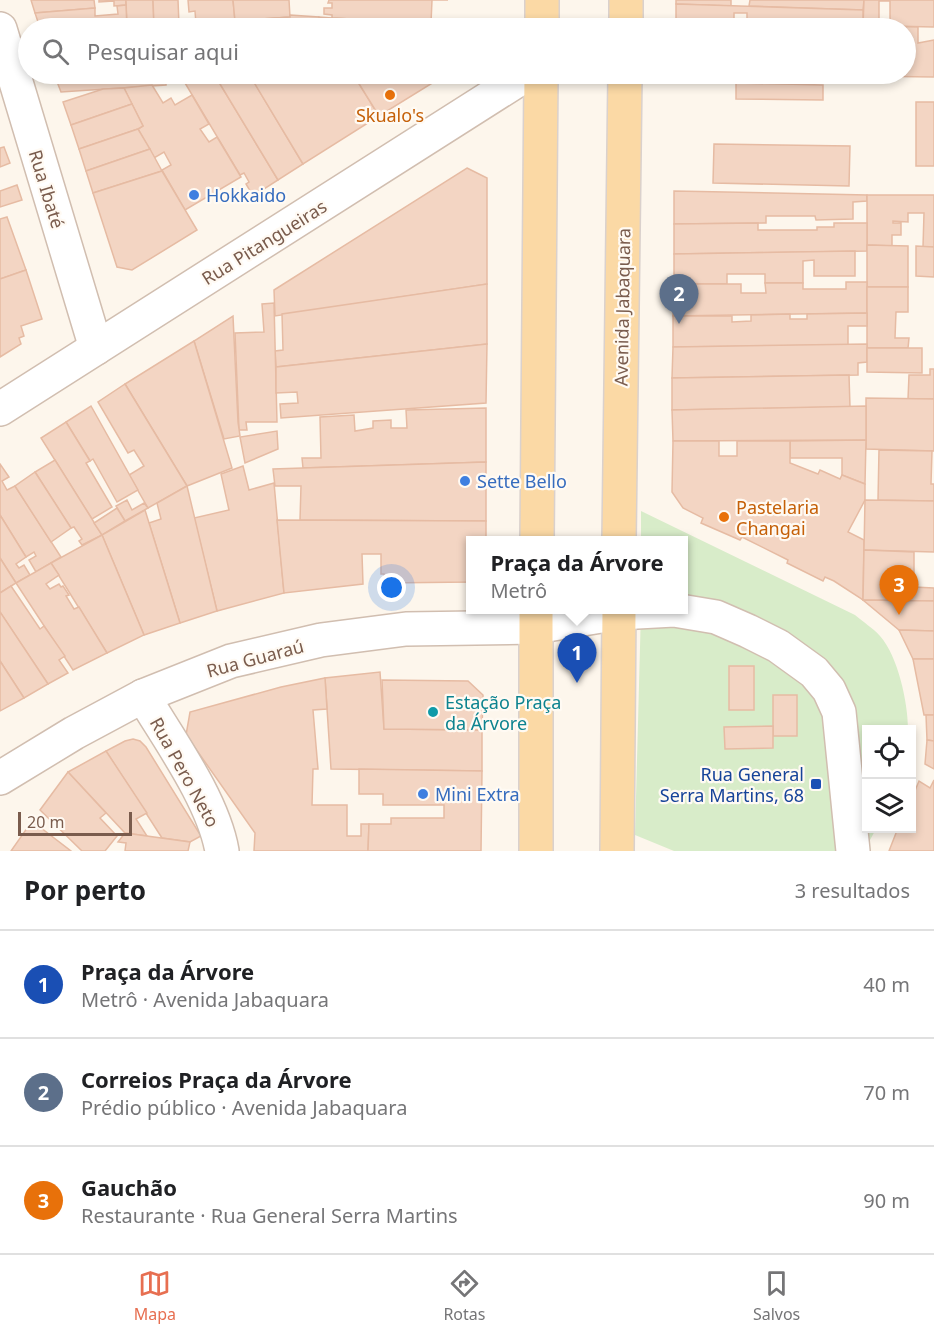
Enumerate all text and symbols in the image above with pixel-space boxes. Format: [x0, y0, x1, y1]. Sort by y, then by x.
search box [18, 18, 916, 84]
icon: search [39, 35, 72, 68]
text: Pesquisar aqui [87, 36, 239, 66]
marker: Skualo's [383, 88, 397, 102]
place label: Skualo's [356, 103, 424, 127]
street label: Rua Ibaté [24, 147, 70, 231]
place label: Hokkaido [206, 183, 286, 207]
marker: Hokkaido [187, 188, 201, 202]
street label: Rua Pitangueiras [197, 194, 331, 290]
street label: Avenida Jabaquara [609, 228, 635, 386]
pin: 2 [660, 274, 698, 324]
place label: Sette Bello [477, 469, 567, 493]
marker: Sette Bello [458, 474, 472, 488]
place label: Pastelaria Changai [736, 495, 819, 540]
marker: Pastelaria Changai [717, 510, 731, 524]
popup [466, 536, 688, 614]
text: Praça da Árvore [490, 547, 664, 577]
pin: 3 [880, 566, 918, 615]
your location [377, 573, 406, 602]
text: Metrô [490, 577, 547, 604]
street label: Rua Guaraú [204, 634, 306, 682]
pin: 1 [558, 634, 596, 683]
place label: Estação Praça da Árvore [445, 690, 561, 735]
marker: Estação Praça da Árvore [426, 705, 440, 719]
street label: Rua Pero Neto [145, 713, 225, 831]
map controls [862, 725, 916, 833]
button: locate [862, 725, 916, 779]
place label: Rua General Serra Martins, 68 [660, 762, 804, 807]
marker: Rua General Serra Martins, 68 [809, 777, 823, 791]
button: layers [862, 779, 916, 833]
place label: Mini Extra [435, 782, 520, 806]
marker: Mini Extra [416, 787, 430, 801]
scale bar [18, 809, 132, 836]
text: 20 m [27, 811, 64, 833]
text: Por perto [24, 872, 146, 908]
text: 3 resultados [795, 877, 910, 904]
text: Praça da Árvore [81, 956, 254, 986]
text: 1 [38, 971, 49, 998]
text: 40 m [863, 971, 910, 998]
text: Metrô · Avenida Jabaquara [81, 986, 329, 1013]
text: Correios Praça da Árvore [81, 1064, 352, 1094]
text: 2 [38, 1079, 49, 1106]
text: 70 m [863, 1079, 910, 1106]
text: Prédio público · Avenida Jabaquara [81, 1094, 407, 1121]
text: Gauchão [81, 1172, 177, 1202]
text: 3 [38, 1187, 49, 1214]
text: 90 m [863, 1187, 910, 1214]
text: Restaurante · Rua General Serra Martins [81, 1202, 458, 1229]
tab: Mapa [134, 1267, 176, 1325]
tab: Rotas [443, 1267, 485, 1325]
tab: Salvos [753, 1267, 800, 1325]

